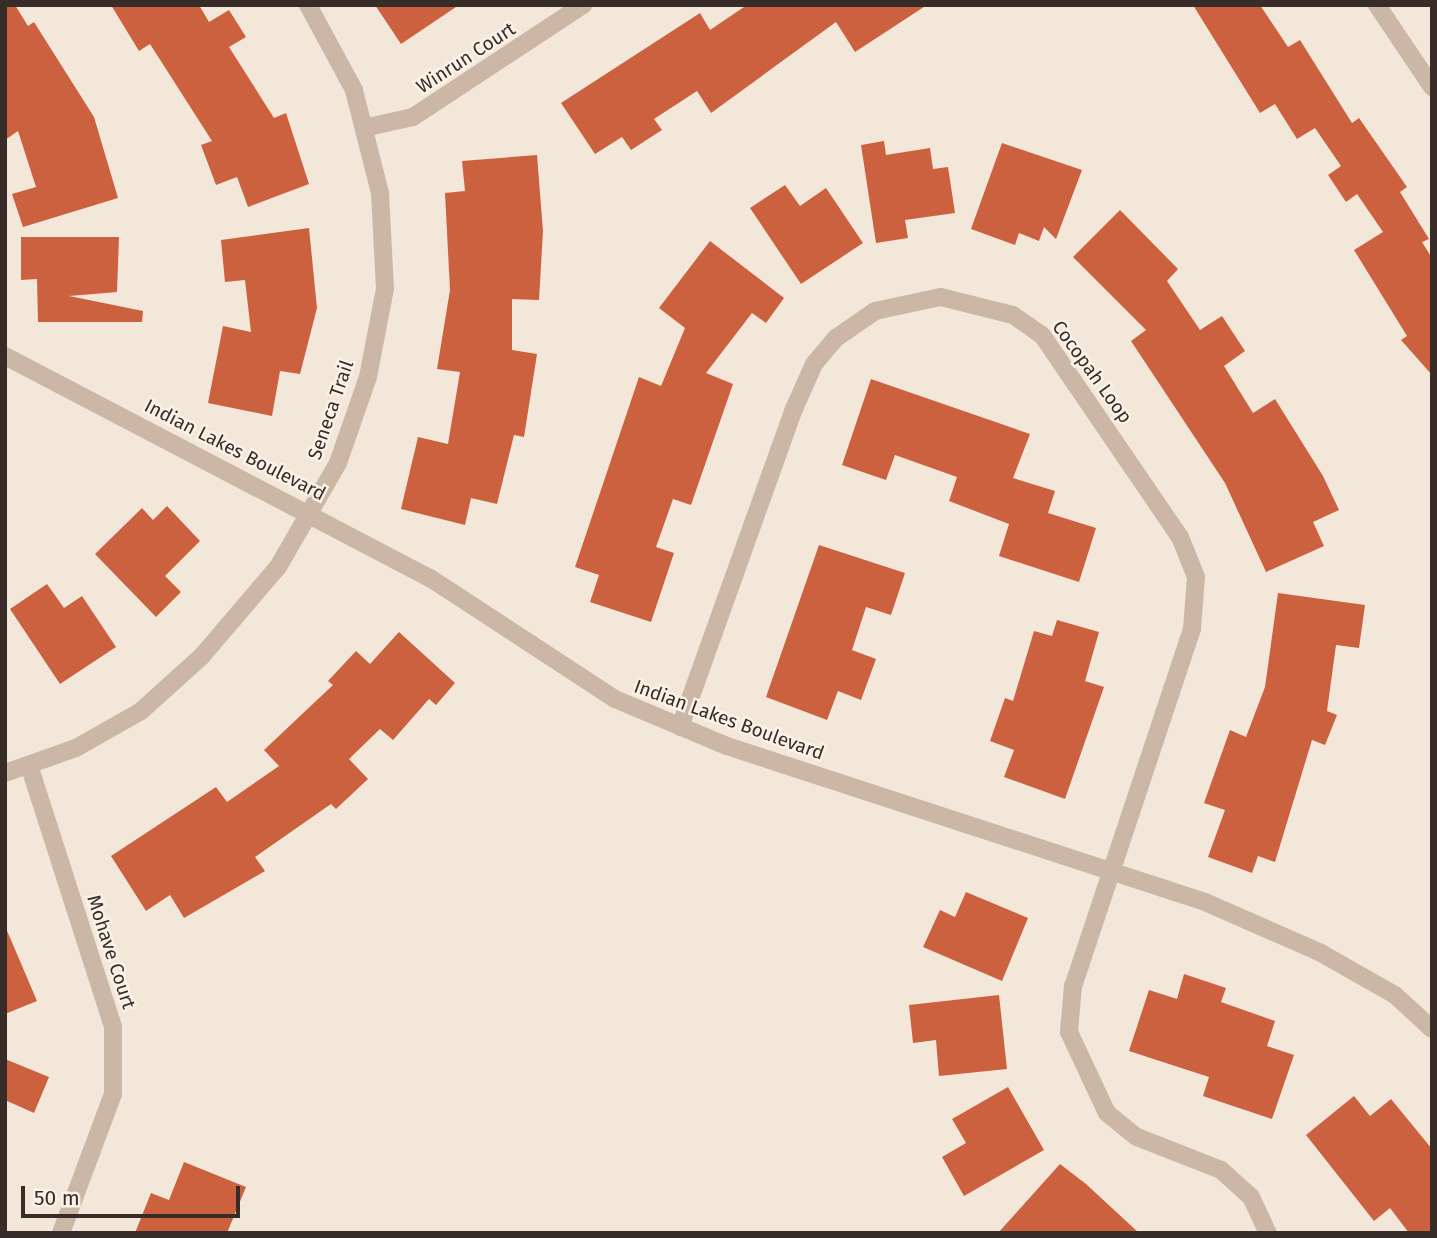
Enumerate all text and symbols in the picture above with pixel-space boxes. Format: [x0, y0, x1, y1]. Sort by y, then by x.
street label: Winrun Court [412, 18, 520, 98]
street label: Cocopah Loop [1047, 316, 1137, 428]
street label: Seneca Trail [303, 357, 359, 463]
street label: Indian Lakes Boulevard [141, 394, 329, 506]
street label: Indian Lakes Boulevard [631, 675, 827, 765]
street label: Mohave Court [82, 892, 140, 1012]
scale bar [24, 1172, 243, 1216]
text: 50 m [34, 1185, 80, 1211]

